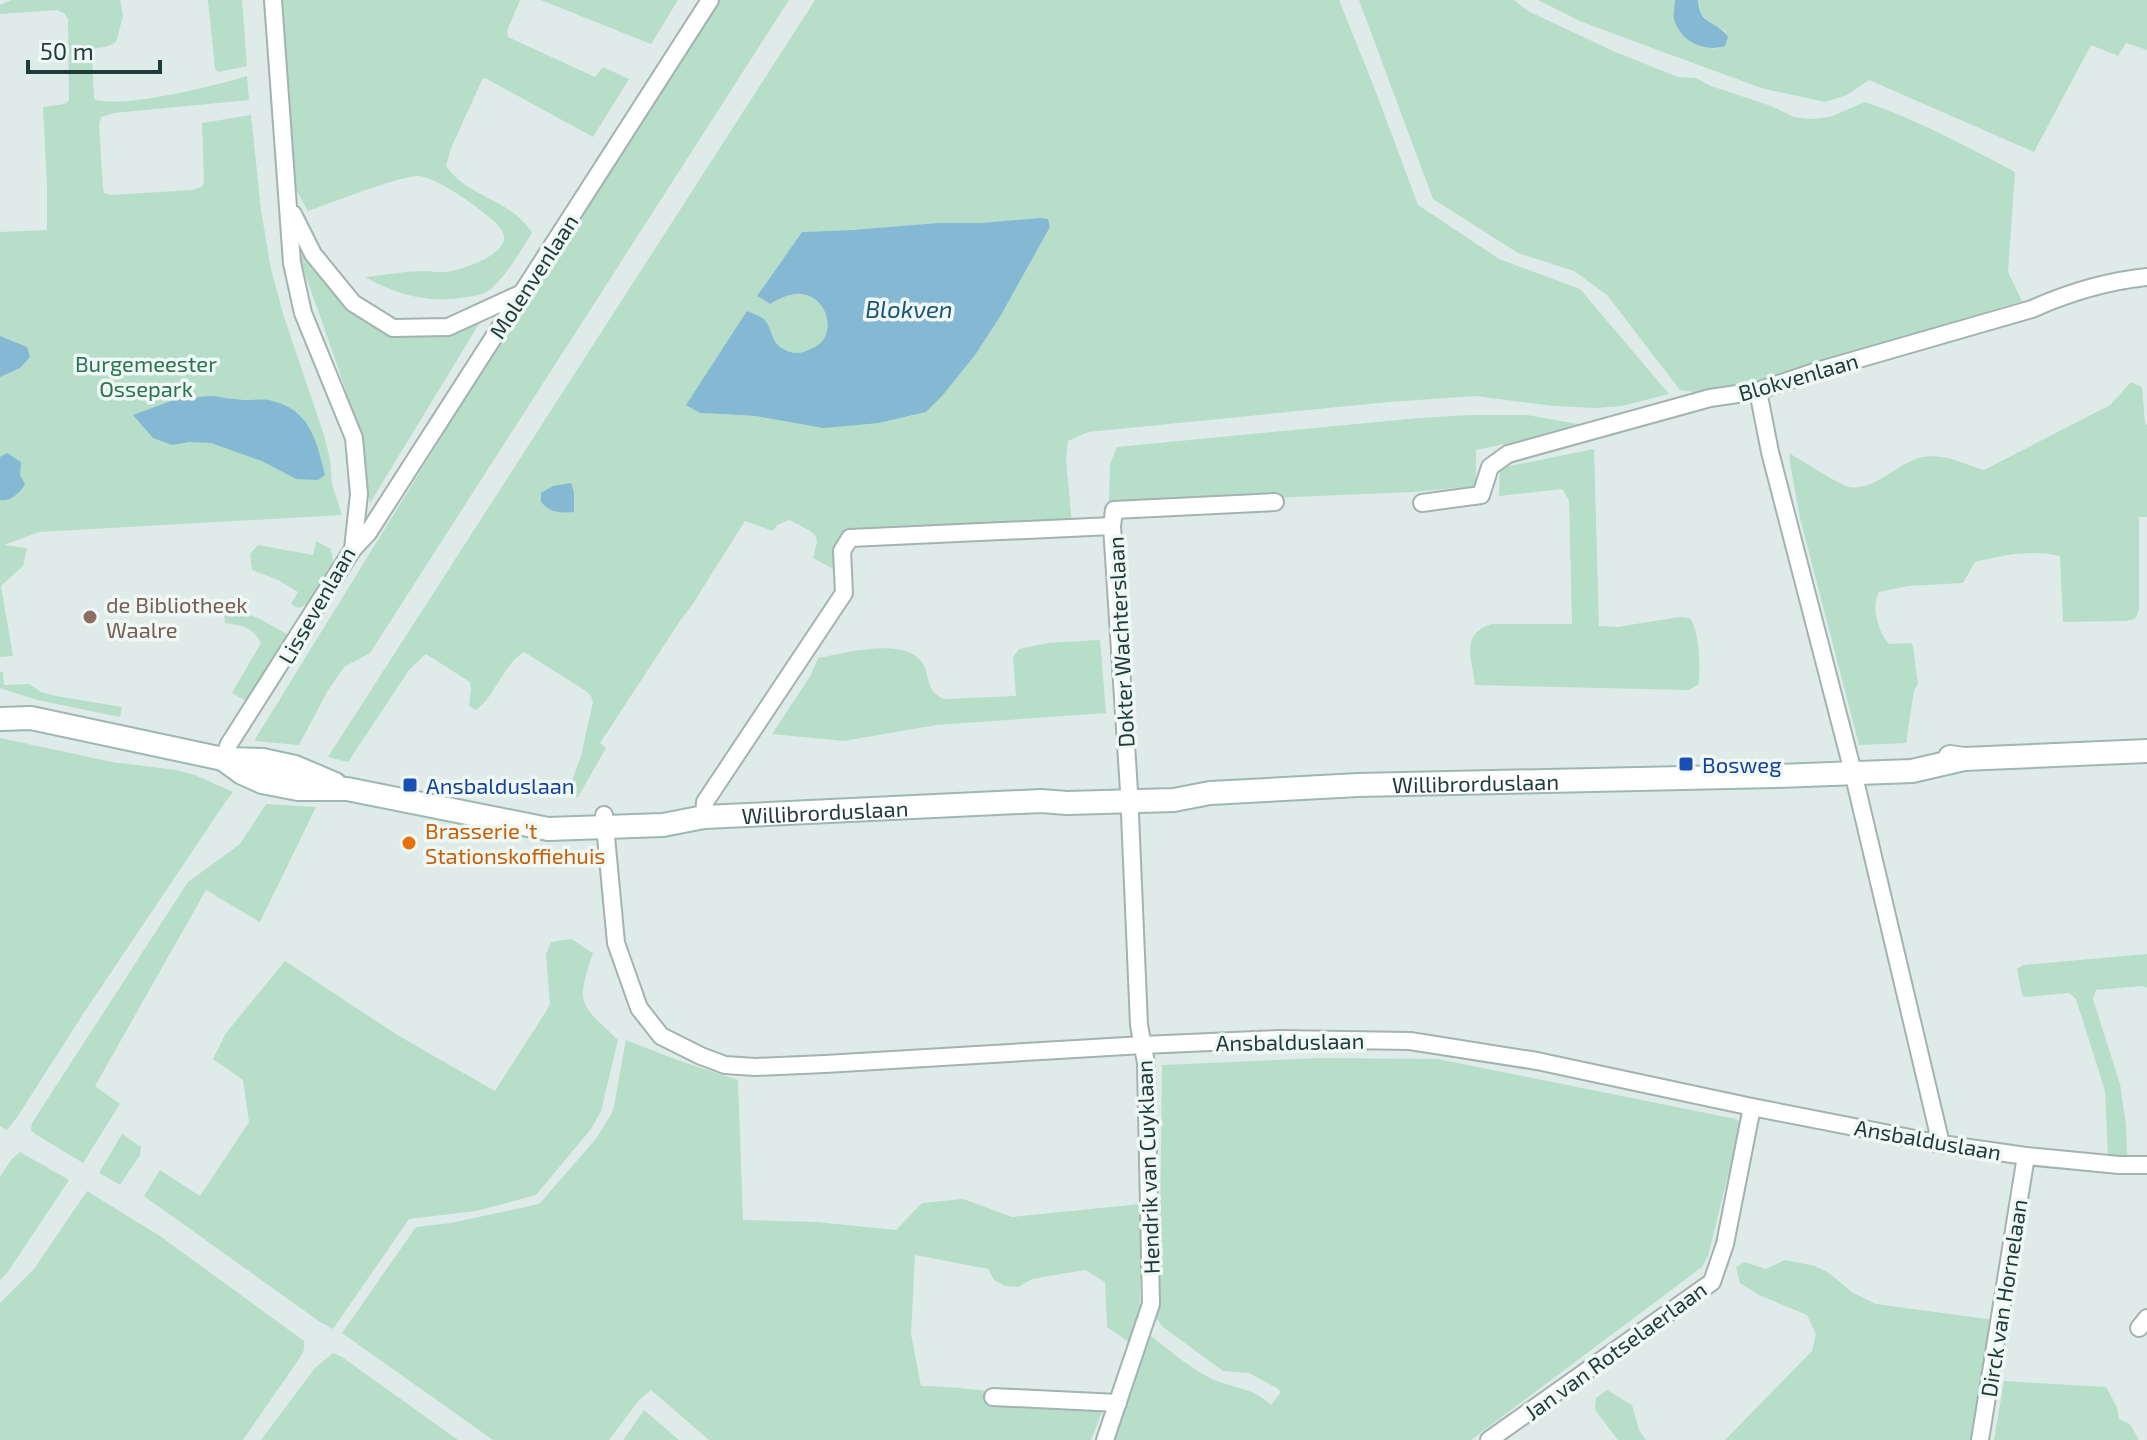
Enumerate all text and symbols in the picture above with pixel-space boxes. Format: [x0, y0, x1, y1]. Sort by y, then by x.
scale bar [28, 24, 160, 74]
text: 50 m [40, 36, 94, 65]
street label: Molenvenlaan [483, 209, 583, 343]
water label: Blokven [865, 294, 953, 323]
street label: Blokvenlaan [1735, 346, 1861, 406]
park label: Burgemeester Ossepark [75, 350, 217, 401]
street label: Dokter Wachterslaan [1101, 536, 1139, 748]
street label: Lissevenlaan [272, 542, 360, 668]
place label: de Bibliotheek Waalre [106, 591, 247, 642]
marker: de Bibliotheek Waalre [81, 608, 99, 626]
place label: Bosweg [1702, 751, 1781, 777]
marker: Bosweg [1677, 755, 1695, 773]
street label: Willibrorduslaan [1392, 768, 1559, 797]
place label: Ansbalduslaan [426, 772, 575, 798]
marker: Ansbalduslaan [401, 776, 419, 794]
street label: Willibrorduslaan [741, 794, 909, 828]
place label: Brasserie 't Stationskoffiehuis [425, 817, 606, 868]
marker: Brasserie 't Stationskoffiehuis [400, 834, 418, 852]
street label: Ansbalduslaan [1215, 1027, 1365, 1055]
street label: Hendrik van Cuyklaan [1130, 1059, 1164, 1275]
street label: Ansbalduslaan [1853, 1113, 2003, 1165]
street label: Dirck van Hornelaan [1975, 1197, 2031, 1399]
street label: Jan van Rotselaerlaan [1519, 1275, 1711, 1425]

